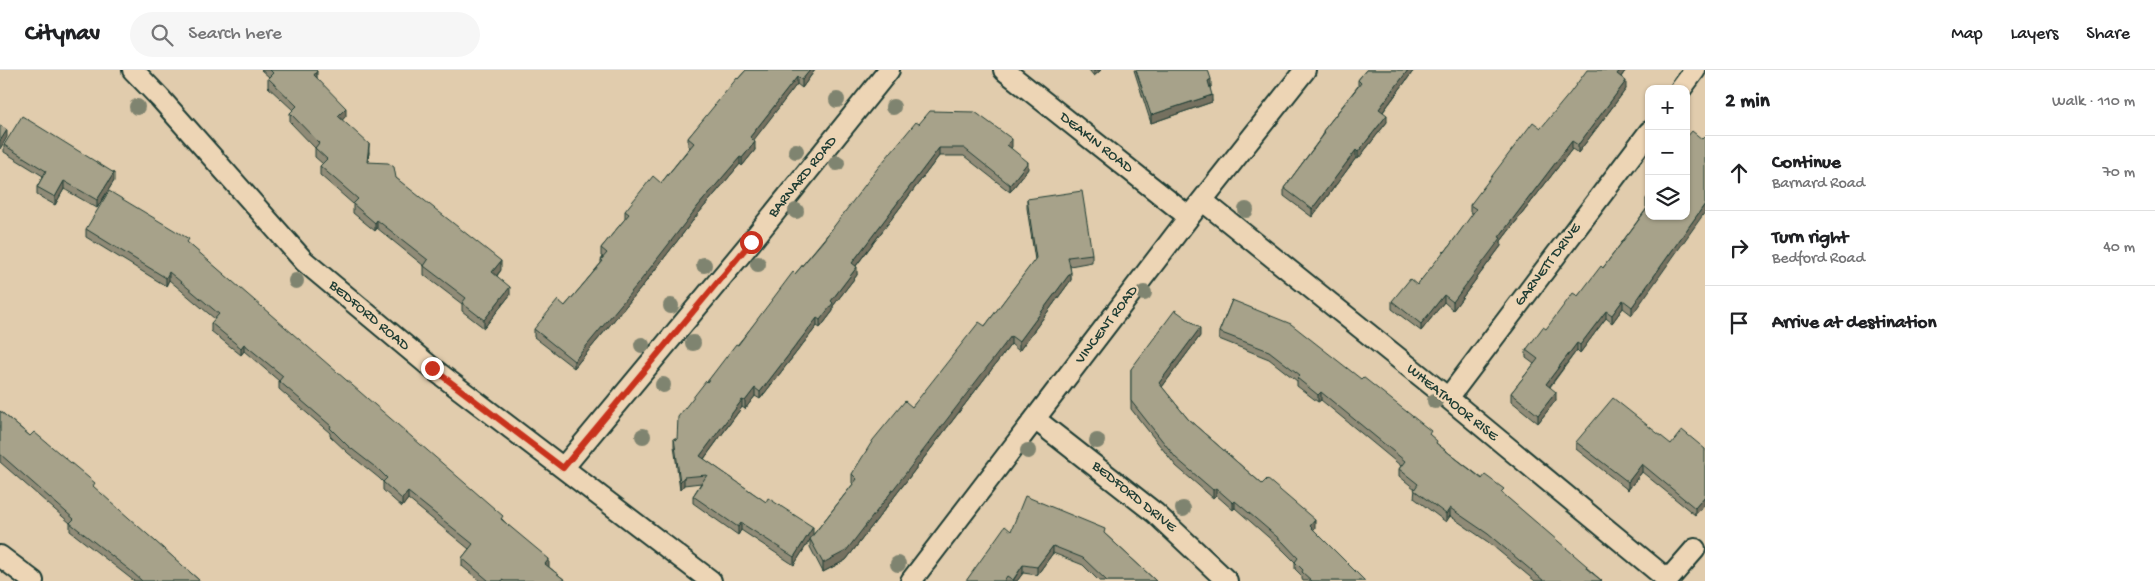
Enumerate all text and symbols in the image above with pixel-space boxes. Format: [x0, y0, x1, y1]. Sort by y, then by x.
search box [130, 12, 480, 57]
text: Citynav [25, 20, 100, 49]
icon: search [148, 21, 176, 49]
text: Search here [188, 23, 282, 46]
text: Map [1951, 24, 1983, 45]
text: Layers [2011, 24, 2058, 45]
text: Share [2086, 24, 2130, 45]
map controls [1645, 85, 1690, 220]
button: + [1645, 85, 1690, 130]
text: 2 min [1725, 90, 1770, 115]
text: Walk · 110 m [2052, 93, 2135, 112]
street label: DEAKIN ROAD [1055, 108, 1137, 178]
button: − [1645, 130, 1690, 175]
street label: BARNARD ROAD [764, 132, 842, 222]
text: Continue [1772, 152, 1841, 175]
icon: ahead [1725, 159, 1753, 187]
text: 70 m [2102, 164, 2135, 183]
button: layers [1645, 175, 1690, 220]
text: Barnard Road [1772, 175, 1865, 194]
street label: GARNETT DRIVE [1511, 219, 1585, 310]
text: Turn right [1772, 227, 1848, 250]
route start [740, 231, 763, 254]
icon: right [1725, 234, 1753, 262]
text: 40 m [2103, 239, 2135, 258]
text: Bedford Road [1772, 250, 1865, 269]
street label: BEDFORD ROAD [324, 276, 413, 355]
street label: VINCENT ROAD [1071, 282, 1143, 369]
icon: arrive [1725, 309, 1753, 337]
text: Arrive at destination [1772, 312, 1936, 335]
route end [421, 357, 444, 380]
street label: WHEATMOOR RISE [1402, 360, 1502, 446]
street label: BEDFORD DRIVE [1087, 457, 1180, 537]

